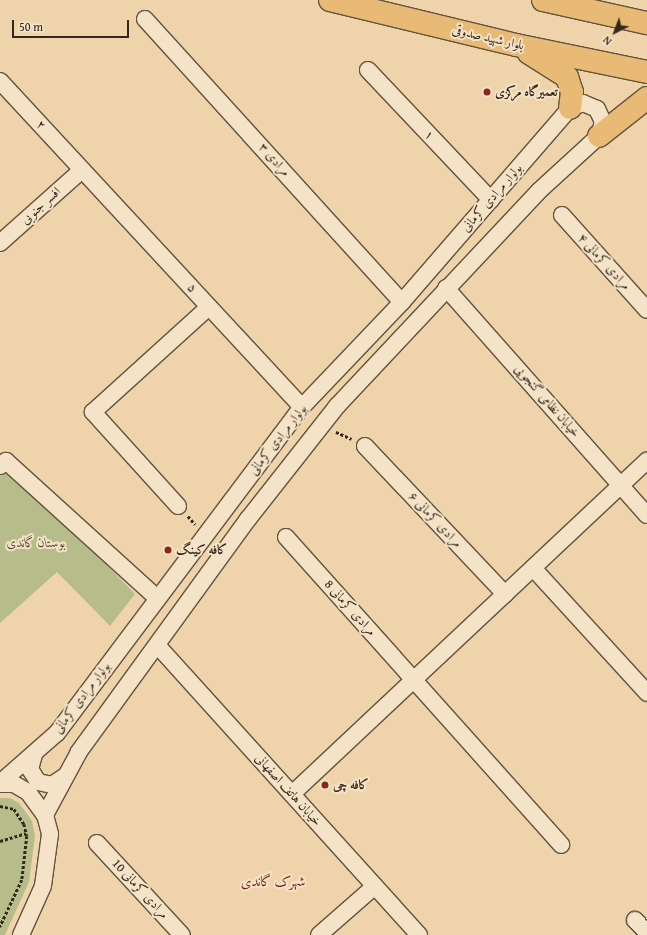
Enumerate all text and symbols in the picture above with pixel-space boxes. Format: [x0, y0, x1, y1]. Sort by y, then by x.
scale bar [14, 12, 131, 38]
north arrow [595, 12, 635, 52]
text: 50 m [19, 18, 43, 35]
street label: بلوار شهید صدوقی [451, 22, 525, 54]
text: N [599, 33, 615, 49]
place label: تعمیرگاه مرکزی [495, 84, 558, 100]
marker: تعمیرگاه مرکزی [482, 87, 492, 97]
street label: ۲ [33, 117, 49, 133]
street label: ۱ [421, 127, 437, 143]
street label: مرادی ۳ [255, 140, 293, 180]
street label: بولوار مرادی کرمانی [458, 161, 526, 235]
street label: افسر جنوبی [18, 184, 64, 228]
street label: مرادی کرمانی ۴ [574, 230, 634, 294]
street label: ۵ [184, 280, 200, 296]
street label: خیابان نظامی گنجویی [511, 361, 583, 441]
street label: بولوار مرادی کرمانی [246, 402, 310, 478]
street label: مرادی کرمانی ۶ [405, 489, 465, 551]
park label: بوستان گاندی [7, 535, 65, 551]
place label: کافه کینگ [176, 542, 227, 558]
marker: کافه کینگ [163, 545, 173, 555]
street label: مرادی کرمانی 8 [321, 577, 379, 639]
street label: بولوار مرادی کرمانی [50, 659, 114, 737]
street label: خیابان هاتف اصفهانی [251, 751, 325, 829]
place label: کافه چی [333, 777, 369, 793]
marker: کافه چی [320, 780, 330, 790]
street label: مرادی کرمانی 10 [108, 856, 172, 922]
district label: شهرک گاندی [241, 873, 305, 889]

